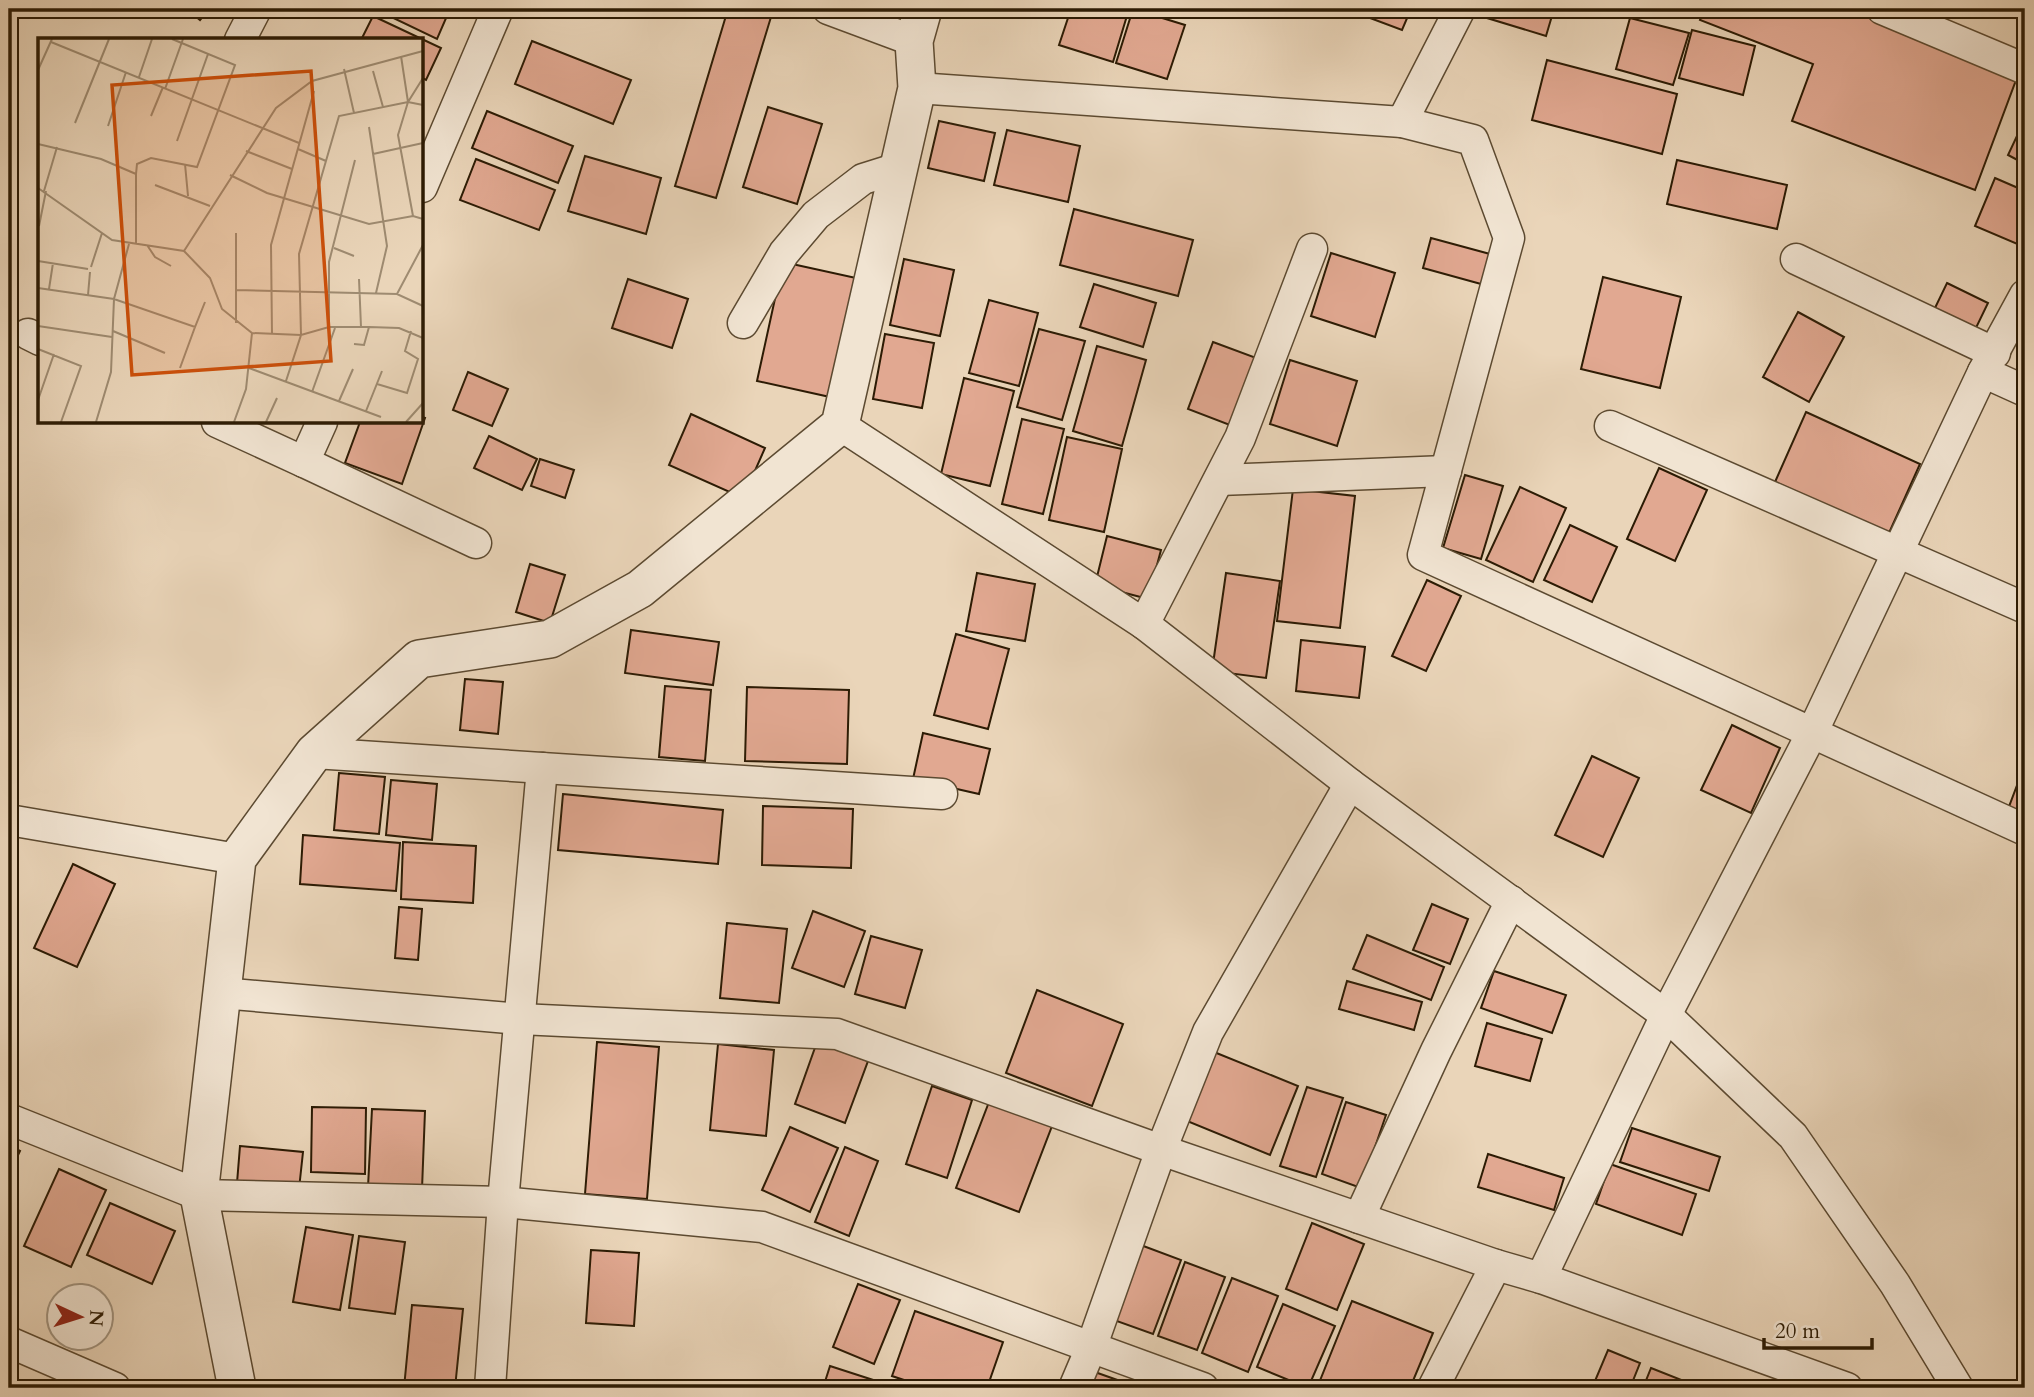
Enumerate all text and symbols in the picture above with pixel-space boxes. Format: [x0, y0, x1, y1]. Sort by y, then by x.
inset map [38, 38, 424, 424]
north arrow [46, 1282, 116, 1352]
scale bar [1764, 1306, 1873, 1350]
text: N [82, 1309, 110, 1328]
text: 20 m [1775, 1317, 1820, 1346]

